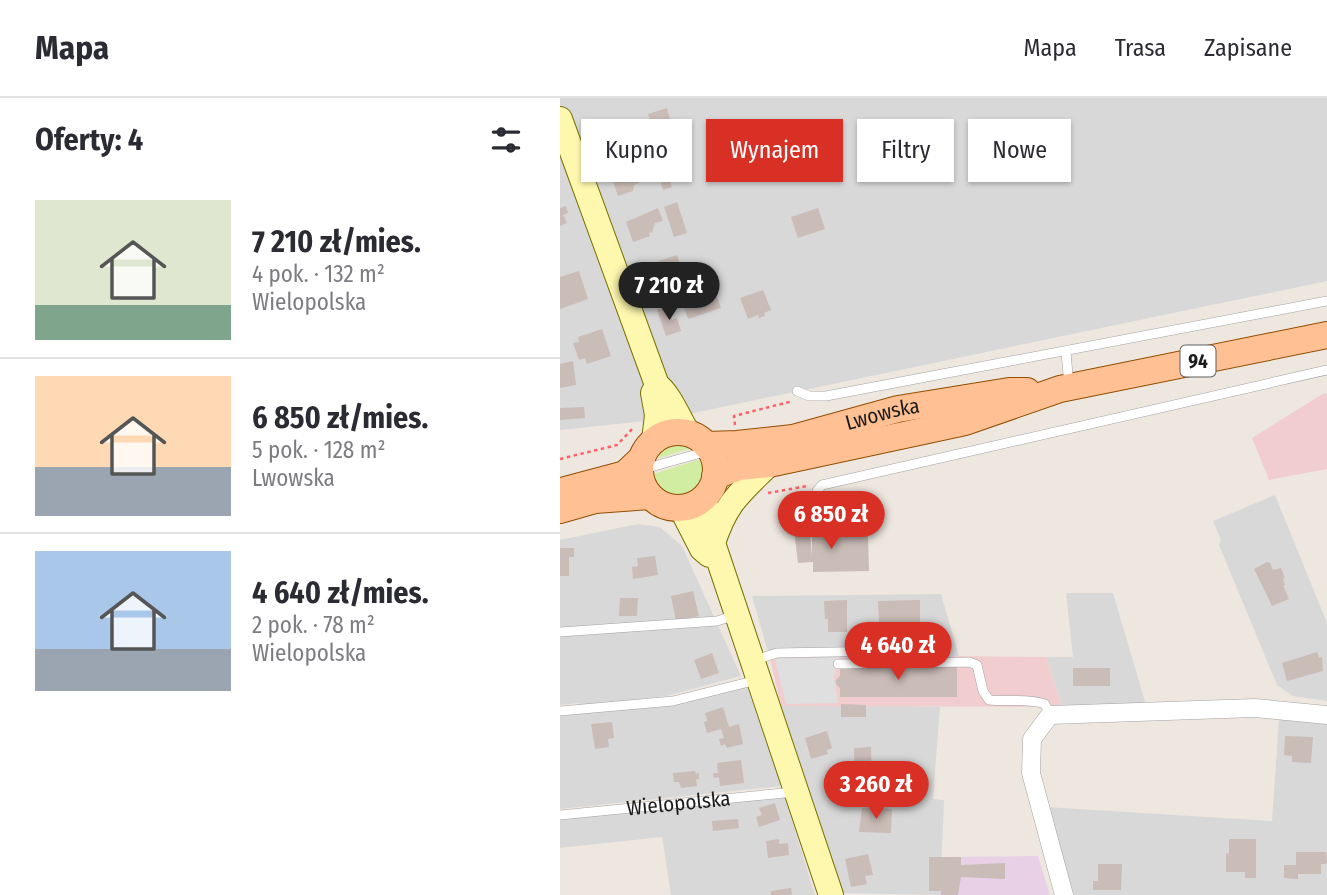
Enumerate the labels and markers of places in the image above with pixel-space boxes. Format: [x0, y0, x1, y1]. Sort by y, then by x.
pin: 7 210 zł [597, 262, 741, 322]
pin: 6 850 zł [759, 491, 903, 551]
pin: 4 640 zł [826, 622, 970, 682]
pin: 3 260 zł [804, 762, 948, 821]

